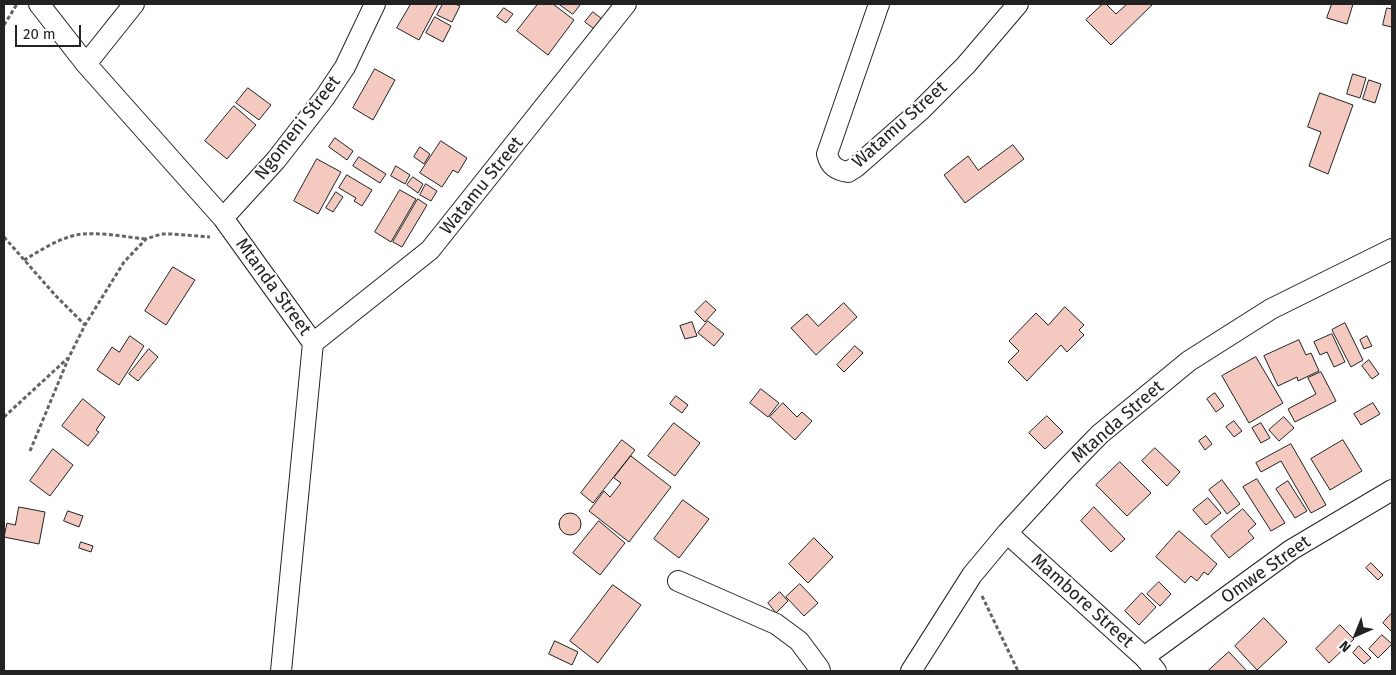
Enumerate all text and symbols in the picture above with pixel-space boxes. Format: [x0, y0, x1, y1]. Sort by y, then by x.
scale bar [18, 15, 84, 47]
text: 20 m [23, 25, 56, 43]
street label: Ngomeni Street [251, 72, 345, 184]
street label: Watamu Street [848, 77, 952, 173]
street label: Watamu Street [436, 133, 528, 239]
street label: Mtanda Street [231, 234, 315, 340]
street label: Mtanda Street [1068, 376, 1168, 468]
street label: Omwe Street [1217, 531, 1315, 609]
street label: Mambore Street [1026, 549, 1138, 653]
north arrow [1331, 610, 1381, 660]
text: N [1336, 637, 1354, 655]

